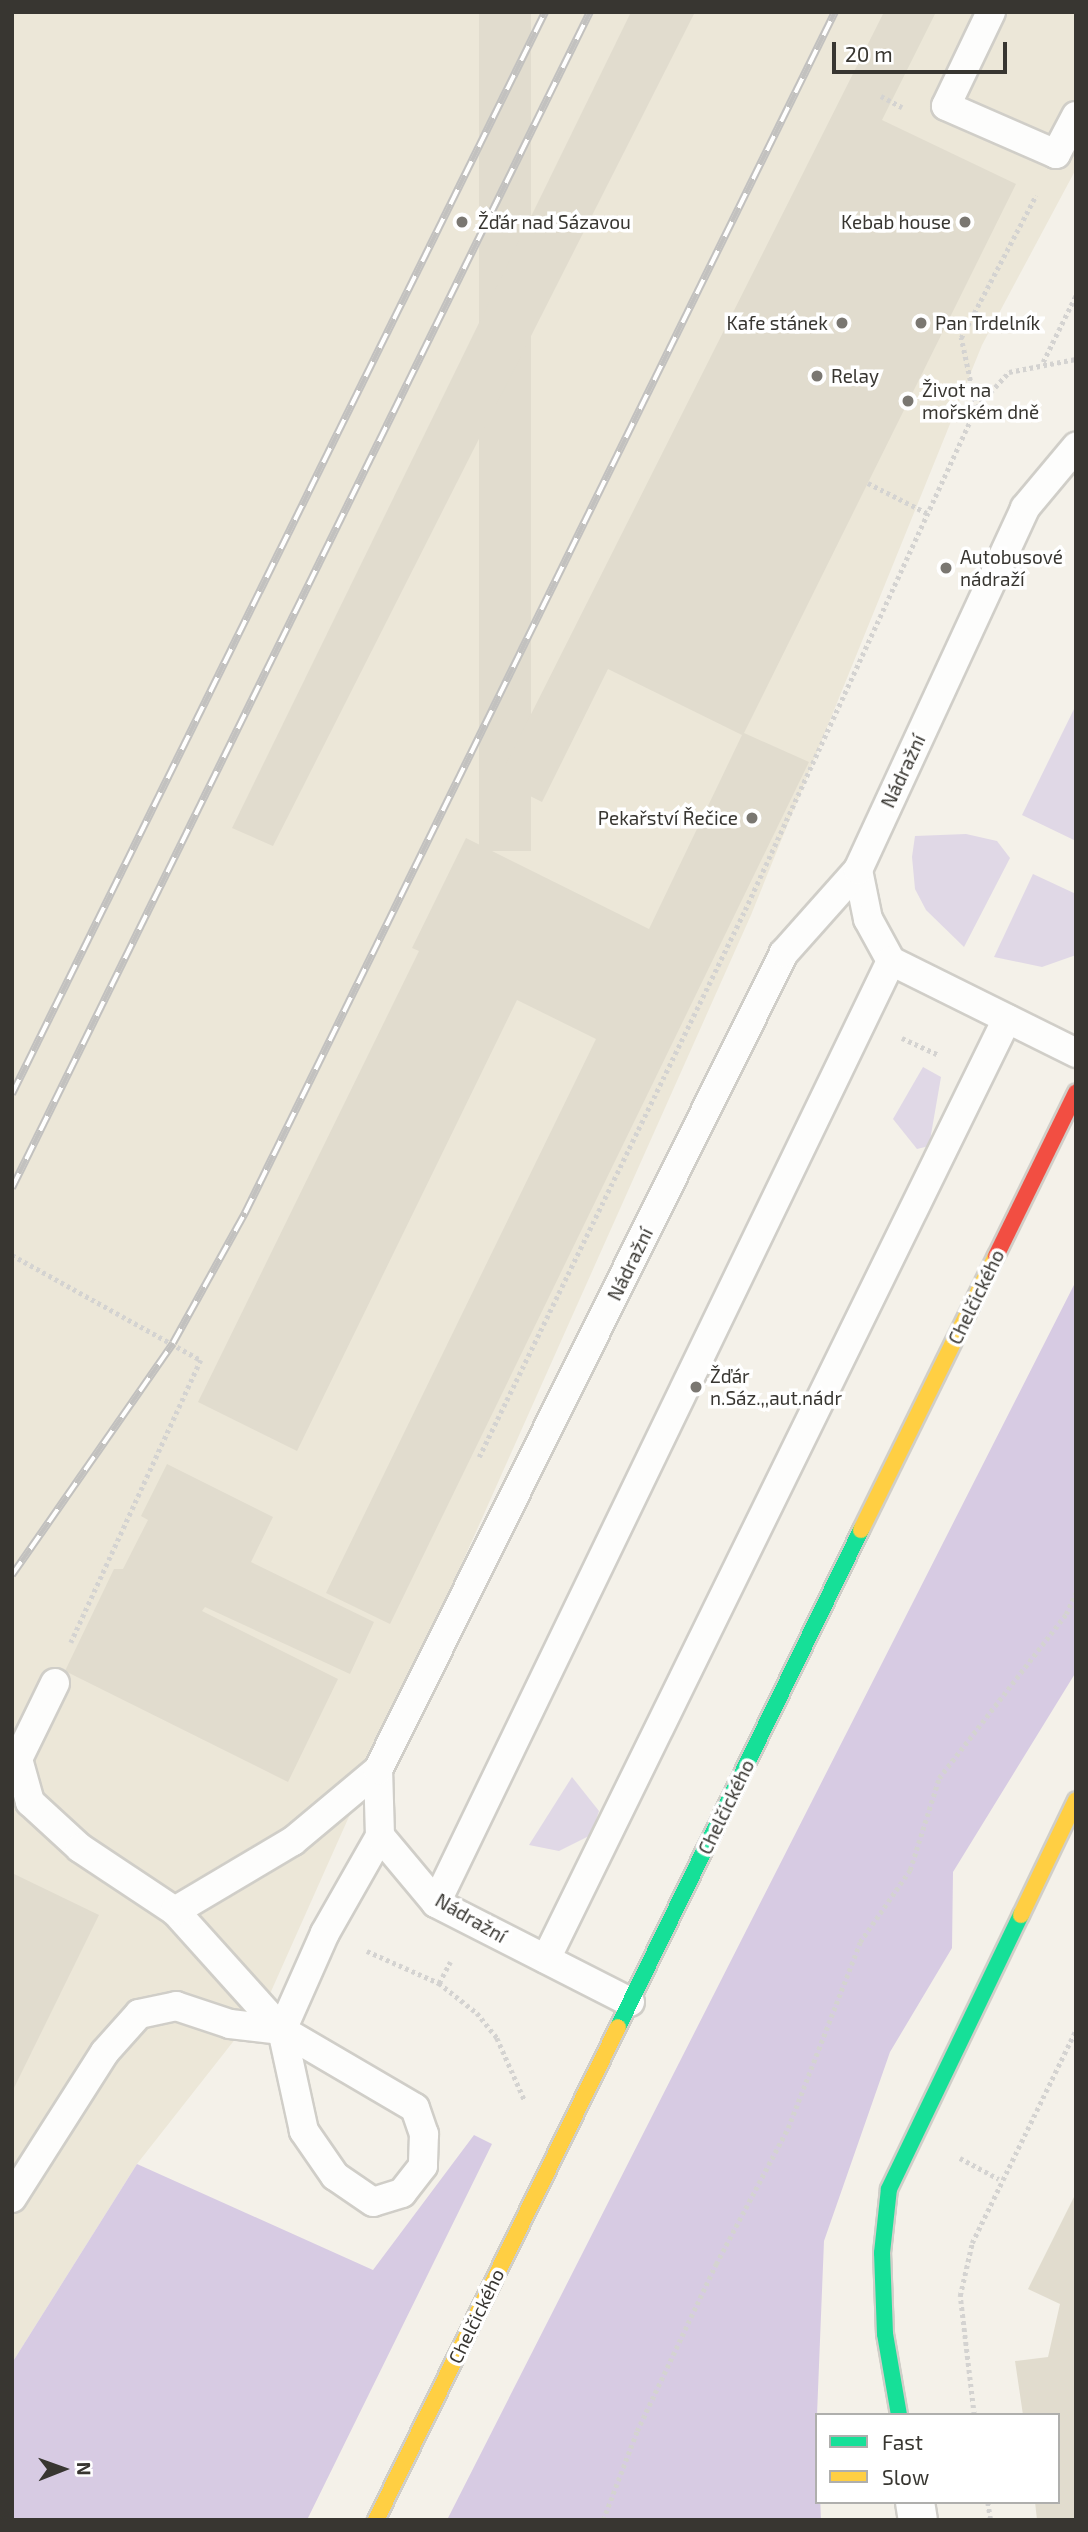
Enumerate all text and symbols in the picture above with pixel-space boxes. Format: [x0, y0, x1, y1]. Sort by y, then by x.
scale bar [836, 28, 1011, 72]
text: 20 m [845, 41, 893, 66]
place label: Žďár nad Sázavou [478, 211, 631, 233]
place label: Kebab house [841, 211, 951, 233]
marker: Žďár nad Sázavou [452, 212, 472, 232]
marker: Kebab house [957, 214, 973, 230]
place label: Kafe stánek [727, 312, 828, 334]
place label: Pan Trdelník [935, 312, 1041, 334]
marker: Kafe stánek [834, 315, 850, 331]
marker: Pan Trdelník [913, 315, 929, 331]
place label: Relay [831, 365, 879, 387]
marker: Relay [809, 368, 825, 384]
place label: Život na mořském dně [922, 379, 1039, 423]
marker: Život na mořském dně [900, 393, 916, 409]
place label: Autobusové nádraží [960, 546, 1063, 590]
marker: Autobusové nádraží [938, 560, 954, 576]
street label: Nádražní [876, 731, 930, 811]
place label: Pekařství Řečice [598, 807, 738, 829]
marker: Pekařství Řečice [744, 810, 760, 826]
street label: Nádražní [603, 1224, 657, 1304]
street label: Chelčického [943, 1246, 1009, 1348]
place label: Žďár n.Sáz.,,aut.nádr [710, 1365, 842, 1409]
marker: Žďár n.Sáz.,,aut.nádr [688, 1379, 704, 1395]
street label: Chelčického [693, 1756, 759, 1858]
street label: Nádražní [431, 1889, 511, 1947]
street label: Chelčického [443, 2265, 509, 2367]
legend [815, 2413, 1060, 2504]
text: Fast [882, 2429, 923, 2454]
north arrow [28, 2434, 98, 2504]
text: N [73, 2462, 96, 2476]
text: Slow [882, 2464, 929, 2489]

